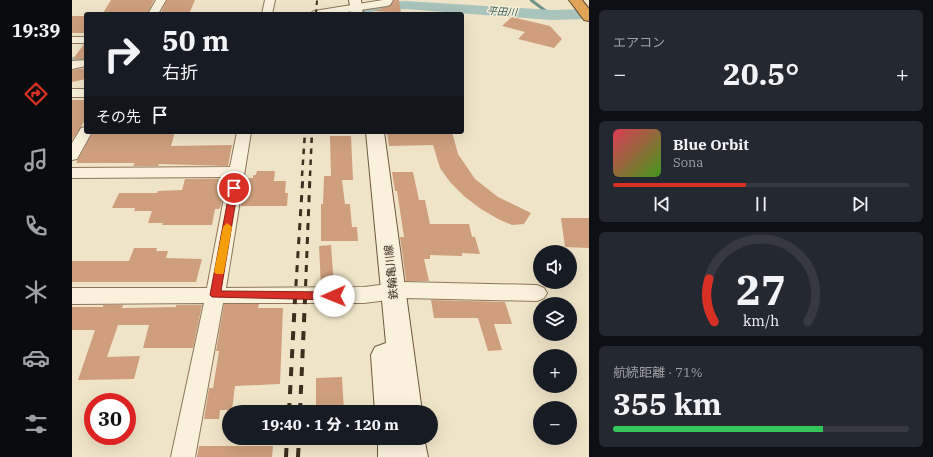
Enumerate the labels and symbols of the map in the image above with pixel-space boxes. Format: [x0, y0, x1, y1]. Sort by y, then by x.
water label: 平田川 [487, 4, 518, 19]
pin [217, 171, 251, 205]
street label: 鉄輪亀川線 [381, 244, 401, 300]
position arrow [313, 275, 355, 317]
speed limit sign: 30 [84, 393, 136, 445]

